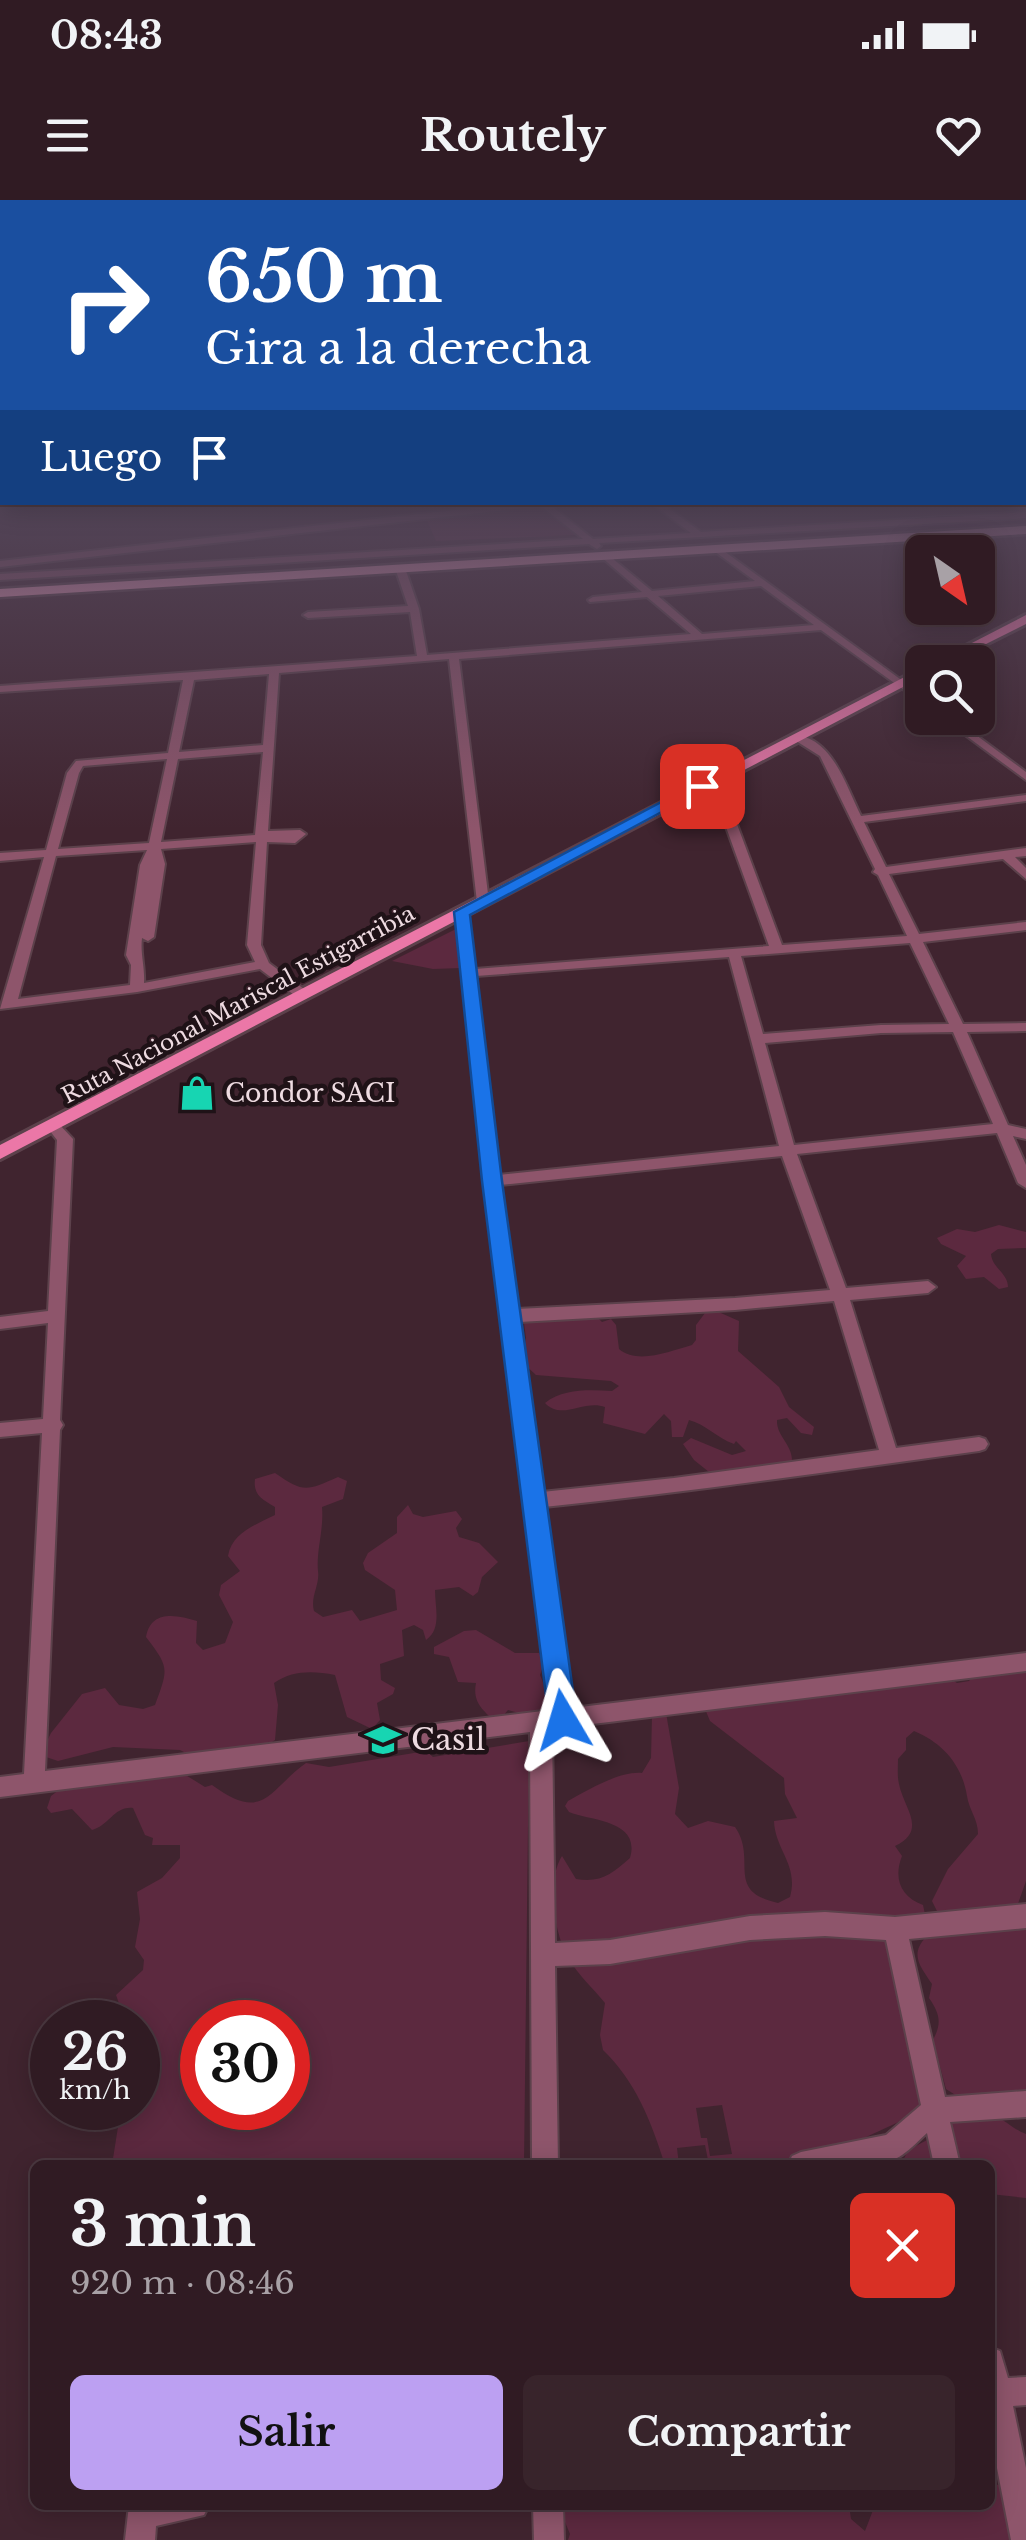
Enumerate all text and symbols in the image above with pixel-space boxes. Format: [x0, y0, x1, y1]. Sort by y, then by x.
text: 08:43 [50, 12, 163, 59]
text: Routely [420, 107, 606, 163]
icon: menu [40, 108, 95, 163]
icon: heart [931, 108, 986, 163]
text: 650 m [205, 234, 443, 321]
icon: right [40, 240, 170, 370]
text: Gira a la derecha [205, 320, 591, 376]
icon: arrive [182, 430, 237, 485]
text: Luego [40, 434, 162, 481]
north arrow [905, 535, 995, 625]
map controls [905, 535, 995, 735]
button: search [905, 645, 995, 735]
pin [660, 744, 745, 829]
icon: arrive [675, 759, 730, 814]
street label: Ruta Nacional Mariscal Estigarribia [57, 899, 420, 1109]
shop icon: Condor SACI [178, 1074, 216, 1112]
place label: Condor SACI [225, 1078, 395, 1109]
position arrow [511, 1668, 615, 1772]
school or university icon: Casil [364, 1721, 402, 1759]
place label: Casil [411, 1721, 485, 1758]
speed limit sign: 30 [180, 2000, 310, 2130]
text: 26 [62, 2021, 128, 2084]
text: km/h [60, 2075, 130, 2106]
text: 3 min [70, 2188, 256, 2262]
button: close [850, 2193, 955, 2298]
text: 920 m · 08:46 [70, 2263, 295, 2303]
button: Salir [70, 2375, 503, 2490]
button: Compartir [523, 2375, 955, 2490]

